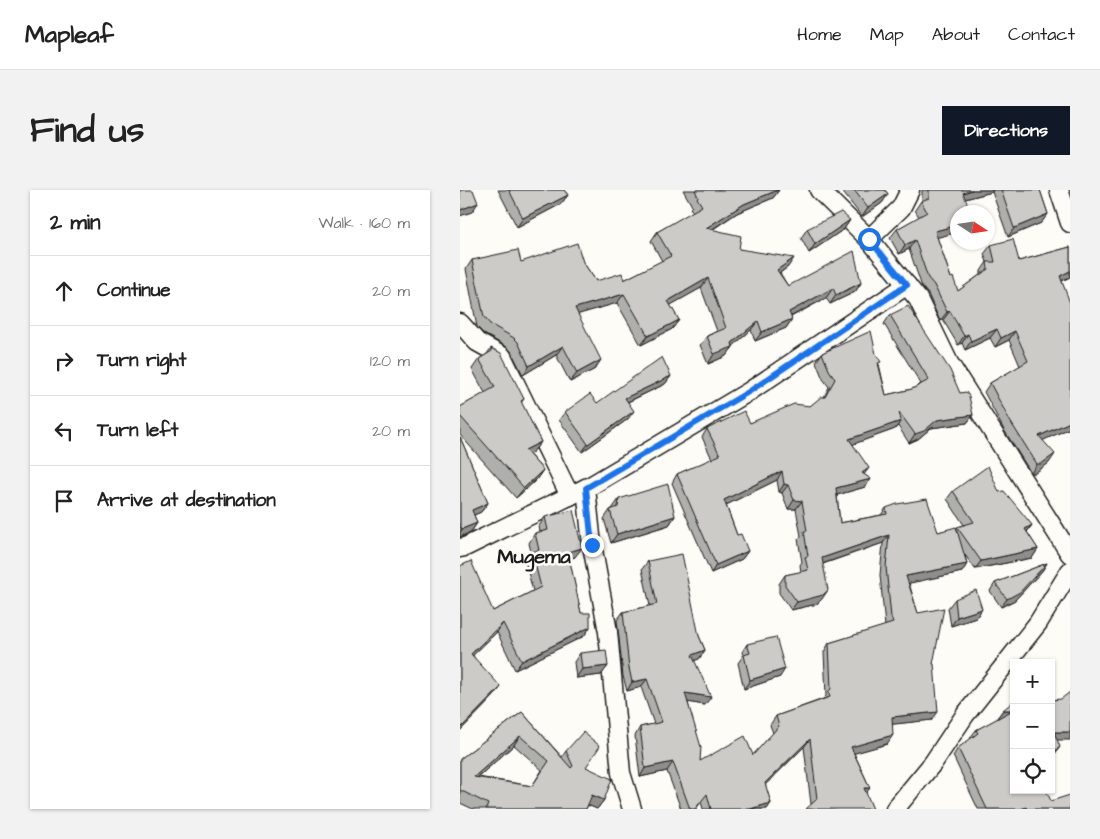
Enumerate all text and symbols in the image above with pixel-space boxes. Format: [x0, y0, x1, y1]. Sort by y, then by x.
text: Mapleaf [25, 18, 114, 52]
text: Home [797, 22, 842, 47]
text: Map [870, 22, 904, 47]
text: About [932, 22, 980, 47]
text: Contact [1008, 22, 1075, 47]
text: Find us [30, 106, 144, 155]
button: Directions [942, 106, 1070, 155]
north arrow [950, 205, 995, 250]
text: 2 min [50, 208, 100, 237]
text: Walk · 160 m [318, 212, 410, 234]
route start [858, 228, 881, 251]
icon: ahead [50, 277, 78, 305]
text: Continue [97, 277, 171, 304]
text: 20 m [372, 280, 410, 302]
icon: right [50, 347, 78, 375]
text: Turn right [97, 347, 186, 374]
text: 120 m [370, 350, 410, 372]
icon: left [50, 417, 78, 445]
text: Turn left [97, 417, 178, 444]
text: 20 m [372, 420, 410, 442]
icon: arrive [50, 487, 78, 515]
text: Arrive at destination [97, 487, 276, 514]
route end [581, 534, 604, 557]
district label: Mugema [497, 543, 572, 572]
map controls [1010, 659, 1055, 794]
button: + [1010, 659, 1055, 704]
button: − [1010, 704, 1055, 749]
button: locate [1010, 749, 1055, 794]

